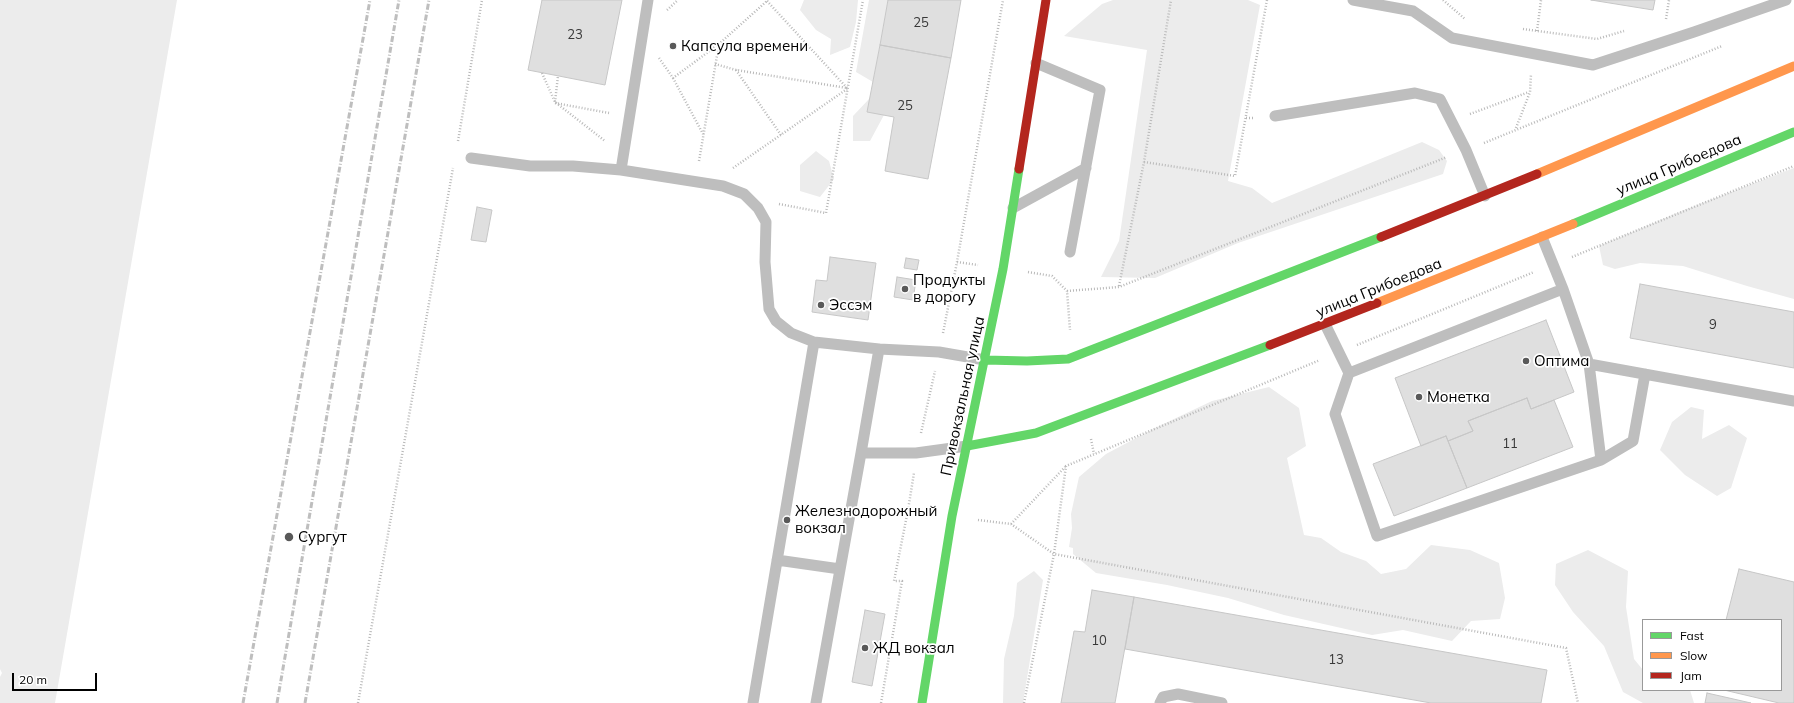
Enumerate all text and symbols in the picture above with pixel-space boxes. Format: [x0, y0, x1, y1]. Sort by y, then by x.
house number: 25 [913, 15, 929, 31]
house number: 23 [567, 27, 583, 43]
place label: Капсула времени [681, 37, 808, 55]
marker: Капсула времени [668, 41, 678, 51]
house number: 25 [897, 98, 913, 114]
street label: улица Грибоедова [1614, 131, 1744, 199]
street label: улица Грибоедова [1314, 255, 1444, 321]
place label: Продукты в дорогу [913, 271, 986, 306]
marker: Продукты в дорогу [900, 284, 910, 294]
place label: Эссэм [829, 296, 872, 314]
marker: Эссэм [816, 300, 826, 310]
street label: Привокзальная улица [937, 315, 989, 477]
house number: 9 [1709, 317, 1717, 333]
place label: Оптима [1534, 352, 1589, 370]
marker: Оптима [1521, 356, 1531, 366]
place label: Монетка [1427, 388, 1490, 406]
marker: Монетка [1414, 392, 1424, 402]
house number: 11 [1502, 436, 1518, 452]
place label: Железнодорожный вокзал [795, 502, 937, 537]
marker: Железнодорожный вокзал [782, 515, 792, 525]
place label: Сургут [298, 528, 347, 546]
marker: Сургут [283, 531, 295, 543]
legend [1642, 619, 1782, 691]
text: Fast [1680, 628, 1704, 643]
house number: 10 [1091, 633, 1107, 649]
place label: ЖД вокзал [873, 639, 955, 657]
marker: ЖД вокзал [860, 643, 870, 653]
text: Slow [1680, 648, 1708, 663]
house number: 13 [1328, 652, 1344, 668]
scale bar [14, 665, 99, 691]
text: Jam [1680, 668, 1702, 683]
text: 20 m [19, 672, 47, 687]

